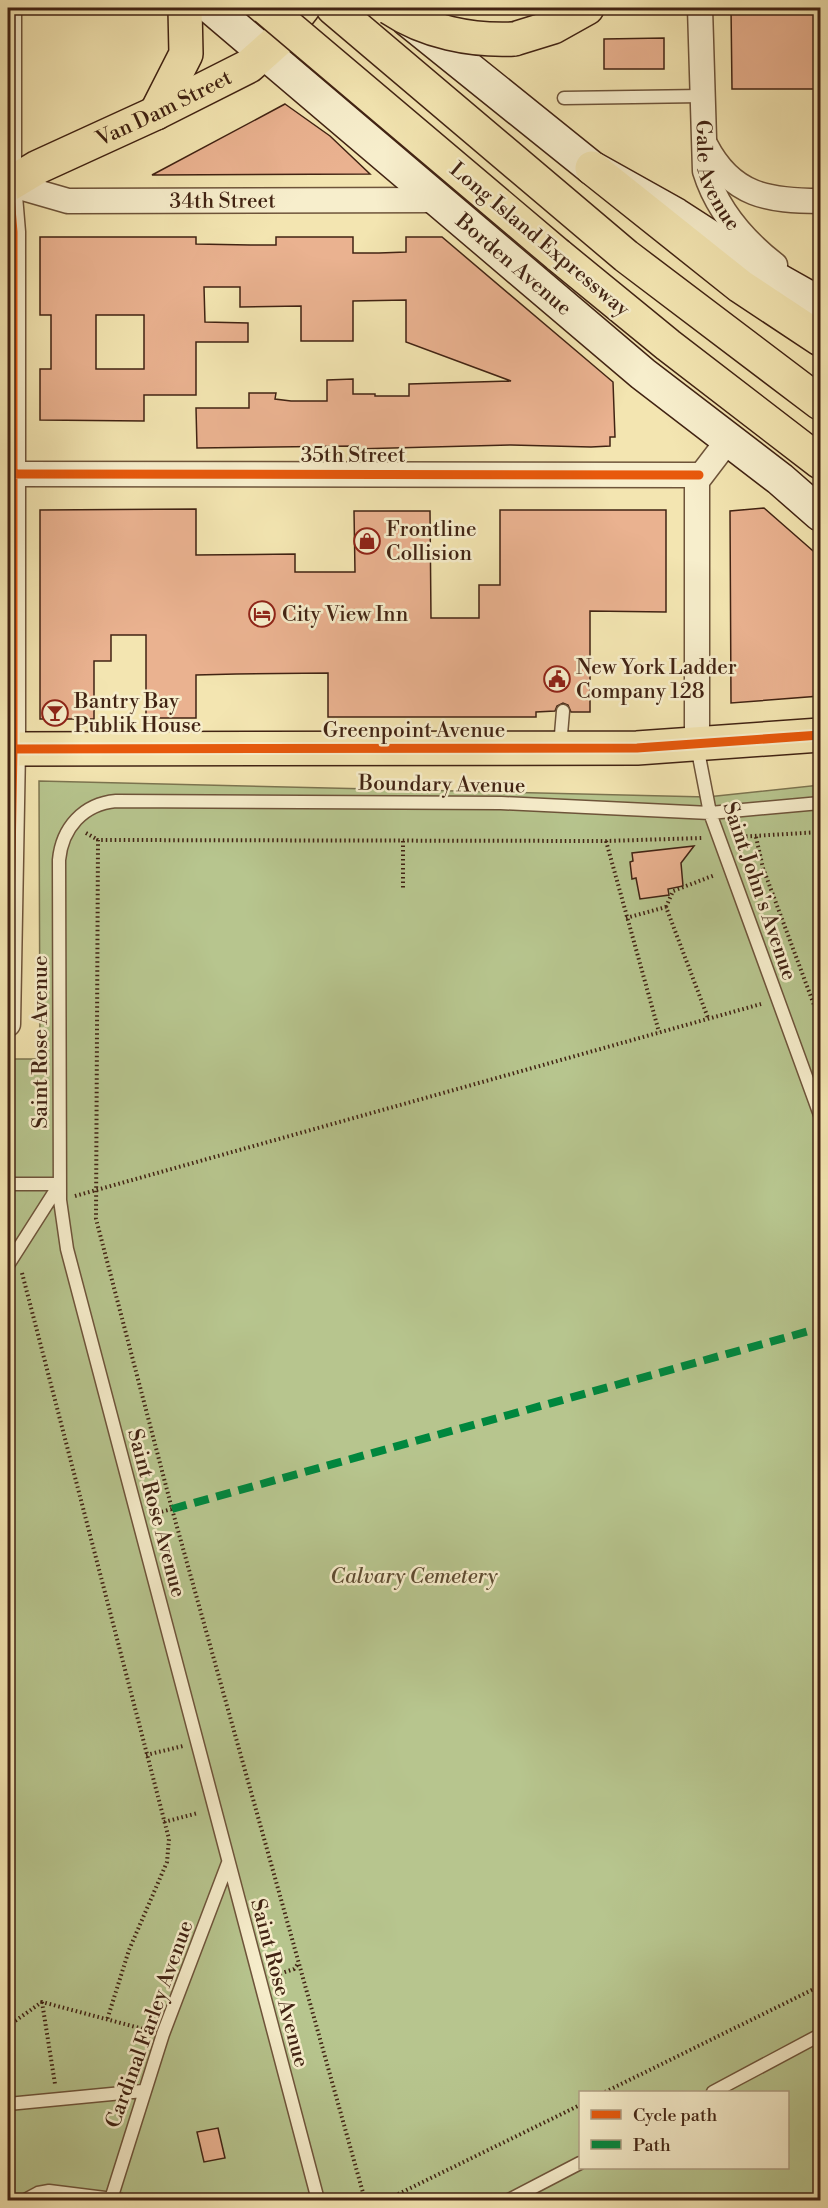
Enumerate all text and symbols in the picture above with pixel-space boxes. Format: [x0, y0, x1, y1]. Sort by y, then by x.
street label: Van Dam Street [91, 65, 237, 153]
street label: Gale Avenue [689, 119, 746, 236]
street label: Long Island Expressway [444, 157, 635, 323]
street label: 34th Street [170, 188, 276, 215]
street label: Borden Avenue [449, 208, 577, 322]
street label: 35th Street [301, 443, 406, 469]
place label: Frontline Collision [386, 517, 477, 567]
shop icon: Frontline Collision [352, 526, 382, 556]
hotel icon: City View Inn [247, 599, 277, 629]
place label: City View Inn [282, 602, 409, 628]
place label: New York Ladder Company 128 [576, 655, 737, 705]
public building icon: New York Ladder Company 128 [542, 664, 572, 694]
place label: Bantry Bay Publik House [73, 689, 201, 739]
bar icon: Bantry Bay Publik House [40, 698, 70, 728]
street label: Greenpoint Avenue [323, 718, 505, 744]
street label: Boundary Avenue [357, 771, 526, 799]
street label: Saint John's Avenue [716, 799, 802, 984]
street label: Saint Rose Avenue [28, 955, 54, 1129]
street label: Saint Rose Avenue [121, 1426, 191, 1600]
park label: Calvary Cemetery [330, 1564, 499, 1590]
street label: Saint Rose Avenue [244, 1896, 314, 2070]
street label: Cardinal Farley Avenue [100, 1917, 200, 2132]
legend [579, 2091, 789, 2169]
text: Cycle path [633, 2104, 717, 2127]
text: Path [633, 2134, 671, 2157]

